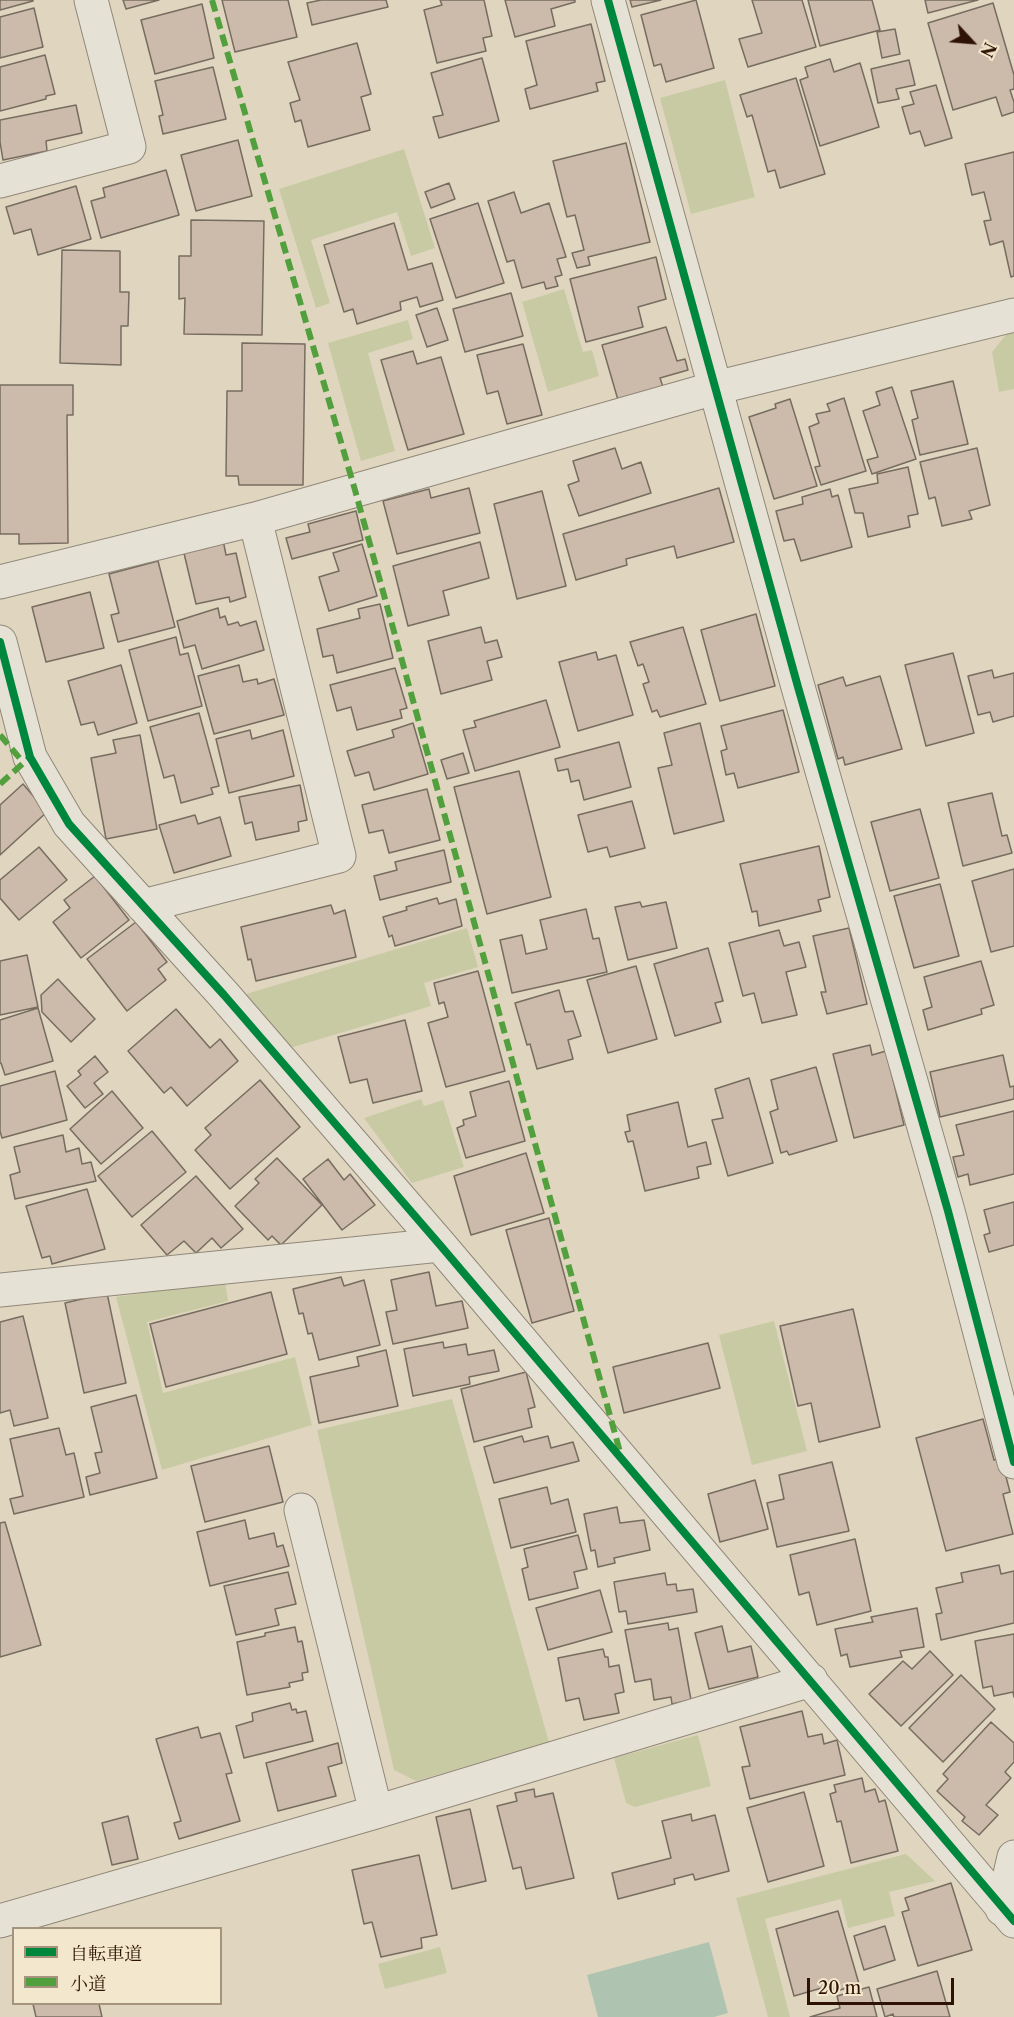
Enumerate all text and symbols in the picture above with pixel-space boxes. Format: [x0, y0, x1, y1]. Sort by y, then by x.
north arrow [942, 12, 1002, 72]
text: N [976, 39, 1000, 61]
legend [12, 1927, 222, 2005]
text: 自転車道 [70, 1943, 142, 1965]
scale bar [810, 1966, 957, 2004]
text: 小道 [70, 1973, 106, 1995]
text: 20 m [818, 1977, 861, 1999]

